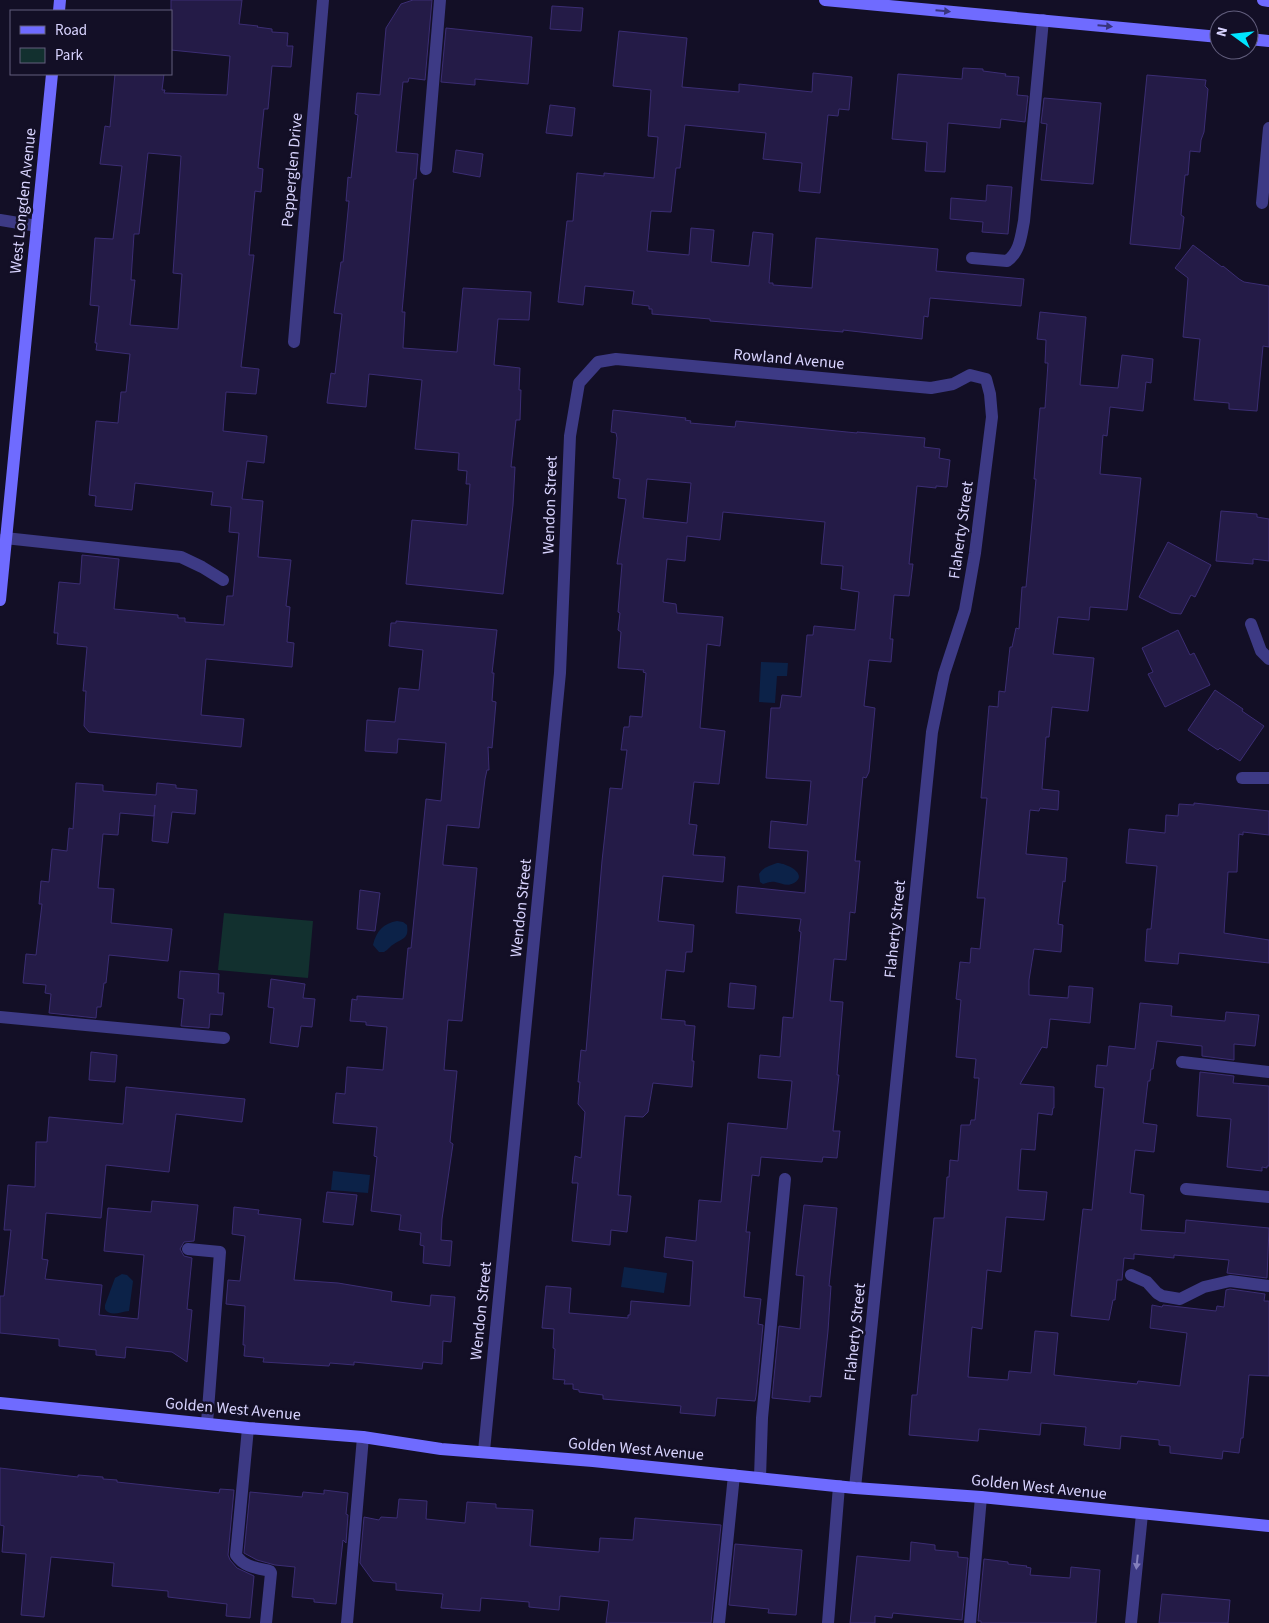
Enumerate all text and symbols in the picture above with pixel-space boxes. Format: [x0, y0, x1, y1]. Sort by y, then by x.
one-way arrow [935, 7, 951, 15]
legend [10, 10, 172, 75]
north arrow [1209, 10, 1259, 60]
text: Road [55, 20, 87, 41]
one-way arrow [1097, 22, 1113, 30]
text: N [1212, 25, 1233, 39]
text: Park [55, 45, 84, 66]
street label: Pepperglen Drive [276, 112, 308, 228]
street label: West Longden Avenue [4, 127, 42, 275]
street label: Rowland Avenue [733, 343, 845, 375]
street label: Wendon Street [537, 455, 563, 555]
street label: Flaherty Street [943, 479, 979, 580]
street label: Wendon Street [505, 857, 537, 958]
street label: Flaherty Street [879, 878, 911, 979]
street label: Wendon Street [465, 1260, 497, 1361]
street label: Flaherty Street [839, 1281, 871, 1382]
street label: Golden West Avenue [164, 1392, 302, 1426]
street label: Golden West Avenue [567, 1432, 705, 1466]
street label: Golden West Avenue [970, 1469, 1108, 1505]
one-way arrow [1133, 1555, 1141, 1571]

